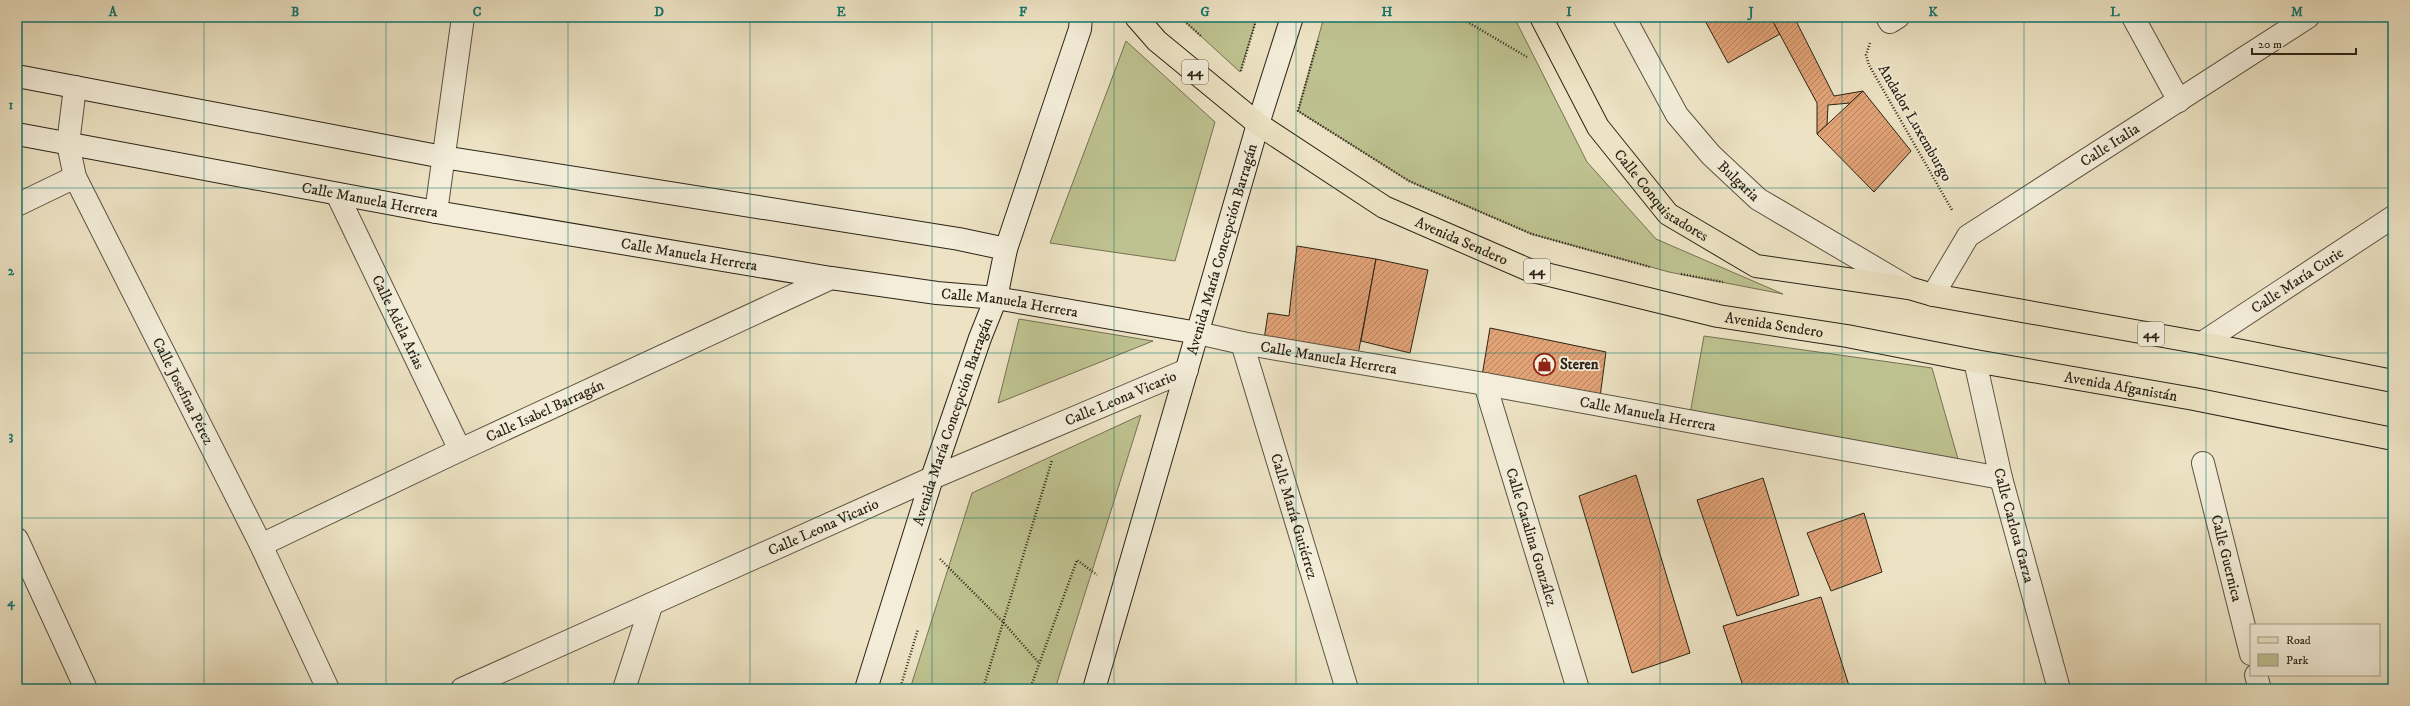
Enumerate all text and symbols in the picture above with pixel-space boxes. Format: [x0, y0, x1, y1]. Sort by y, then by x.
text: A [108, 4, 118, 20]
text: B [291, 4, 299, 20]
text: C [473, 4, 482, 20]
text: D [654, 4, 664, 20]
text: E [836, 4, 846, 20]
text: F [1019, 4, 1028, 20]
text: G [1200, 4, 1210, 20]
text: H [1382, 4, 1393, 20]
text: I [1566, 4, 1572, 20]
text: J [1746, 4, 1754, 21]
text: K [1928, 4, 1938, 20]
text: L [2110, 4, 2120, 20]
text: M [2291, 4, 2303, 20]
scale bar [2252, 30, 2356, 56]
text: 20 m [2258, 37, 2282, 52]
road number: 44 [1182, 60, 1208, 84]
street label: Andador Luxemburgo [1874, 61, 1956, 185]
text: 1 [9, 97, 14, 113]
street label: Calle Italia [2076, 118, 2143, 171]
street label: Avenida María Concepción Barragán [1182, 141, 1261, 357]
street label: Calle Conquistadores [1610, 145, 1712, 245]
street label: Bulgaria [1714, 157, 1764, 206]
street label: Calle Manuela Herrera [300, 178, 440, 222]
street label: Avenida Sendero [1412, 212, 1511, 269]
street label: Calle Manuela Herrera [620, 234, 760, 275]
street label: Calle María Curie [2247, 243, 2347, 318]
road number: 44 [1524, 259, 1550, 283]
text: 2 [8, 263, 15, 279]
street label: Calle Adela Arias [368, 272, 429, 372]
street label: Calle Manuela Herrera [940, 284, 1080, 322]
street label: Avenida Sendero [1724, 308, 1825, 342]
street label: Avenida María Concepción Barragán [908, 314, 997, 528]
road number: 44 [2138, 322, 2164, 346]
street label: Calle Josefina Pérez [148, 334, 218, 448]
street label: Calle Manuela Herrera [1259, 337, 1399, 379]
shop icon: Steren [1532, 351, 1558, 377]
place label: Steren [1560, 355, 1599, 374]
street label: Calle Leona Vicario [1062, 366, 1179, 430]
street label: Avenida Afganistán [2063, 367, 2179, 405]
street label: Calle Isabel Barragán [483, 375, 607, 446]
street label: Calle Manuela Herrera [1578, 392, 1718, 435]
text: 3 [9, 428, 14, 444]
street label: Calle María Gutiérrez [1267, 451, 1323, 582]
street label: Calle Catalina González [1502, 465, 1562, 609]
street label: Calle Carlota Garza [1990, 466, 2039, 585]
street label: Calle Leona Vicario [765, 494, 882, 560]
street label: Calle Guernica [2207, 513, 2247, 604]
text: 4 [6, 594, 15, 611]
legend [2250, 624, 2380, 676]
text: Road [2286, 633, 2311, 648]
text: Park [2286, 653, 2308, 668]

